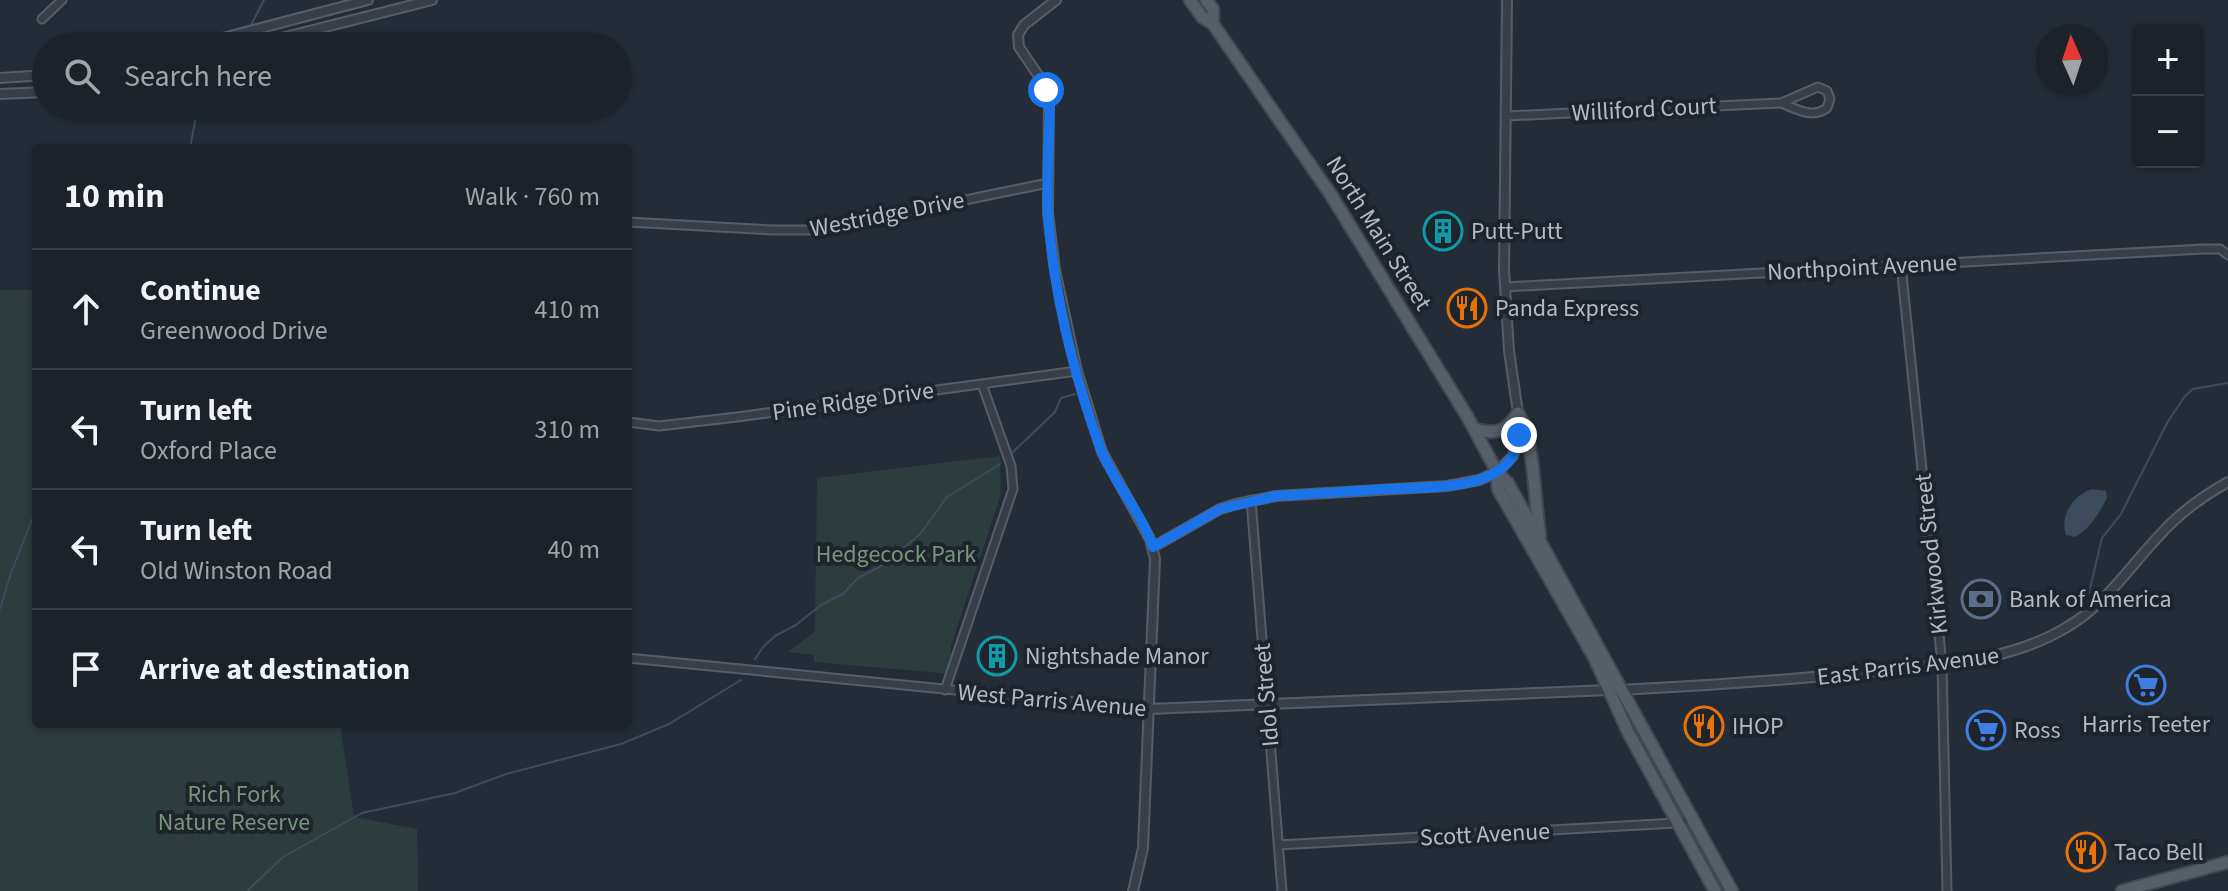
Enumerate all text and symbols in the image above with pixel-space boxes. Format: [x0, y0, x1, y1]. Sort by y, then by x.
north arrow [2036, 24, 2108, 96]
map controls [2132, 24, 2204, 168]
button: + [2132, 24, 2204, 96]
search box [32, 32, 632, 120]
icon: search [60, 54, 104, 98]
text: Search here [124, 55, 272, 98]
route start [1028, 72, 1064, 108]
street label: Williford Court [1571, 88, 1717, 131]
button: − [2132, 96, 2204, 168]
street label: North Main Street [1317, 149, 1440, 317]
text: 10 min [64, 172, 165, 221]
text: Walk · 760 m [465, 178, 600, 215]
street label: Westridge Drive [807, 182, 967, 247]
building icon: Putt-Putt [1422, 210, 1464, 252]
place label: Putt-Putt [1471, 214, 1563, 249]
street label: Northpoint Avenue [1766, 245, 1958, 290]
text: Continue [140, 269, 261, 312]
icon: ahead [64, 287, 108, 331]
restaurant icon: Panda Express [1446, 287, 1488, 329]
text: 410 m [534, 291, 600, 328]
place label: Panda Express [1495, 291, 1639, 326]
text: Greenwood Drive [140, 312, 328, 349]
street label: Pine Ridge Drive [770, 373, 936, 430]
text: Turn left [140, 389, 252, 432]
icon: left [64, 407, 108, 451]
text: 310 m [534, 411, 600, 448]
route end [1501, 417, 1537, 453]
text: Oxford Place [140, 432, 277, 469]
street label: Kirkwood Street [1906, 472, 1957, 636]
text: Turn left [140, 509, 252, 552]
icon: left [64, 527, 108, 571]
text: 40 m [547, 531, 600, 568]
park label: Hedgecock Park [816, 537, 976, 572]
text: Old Winston Road [140, 552, 333, 589]
bank icon: Bank of America [1960, 578, 2002, 620]
place label: Bank of America [2009, 582, 2172, 617]
building icon: Nightshade Manor [976, 635, 1018, 677]
street label: East Parris Avenue [1815, 638, 2001, 695]
place label: Nightshade Manor [1025, 639, 1209, 674]
street label: Idol Street [1245, 642, 1288, 748]
icon: arrive [64, 647, 108, 691]
text: Arrive at destination [140, 648, 410, 691]
supermarket icon: Harris Teeter [2125, 664, 2167, 706]
street label: West Parris Avenue [956, 675, 1148, 726]
restaurant icon: IHOP [1683, 705, 1725, 747]
place label: Harris Teeter [2082, 707, 2211, 742]
place label: IHOP [1732, 709, 1783, 744]
supermarket icon: Ross [1965, 709, 2007, 751]
place label: Ross [2014, 713, 2060, 748]
park label: Rich Fork Nature Reserve [158, 777, 310, 840]
street label: Scott Avenue [1419, 814, 1551, 855]
restaurant icon: Taco Bell [2065, 831, 2107, 873]
place label: Taco Bell [2114, 835, 2204, 870]

